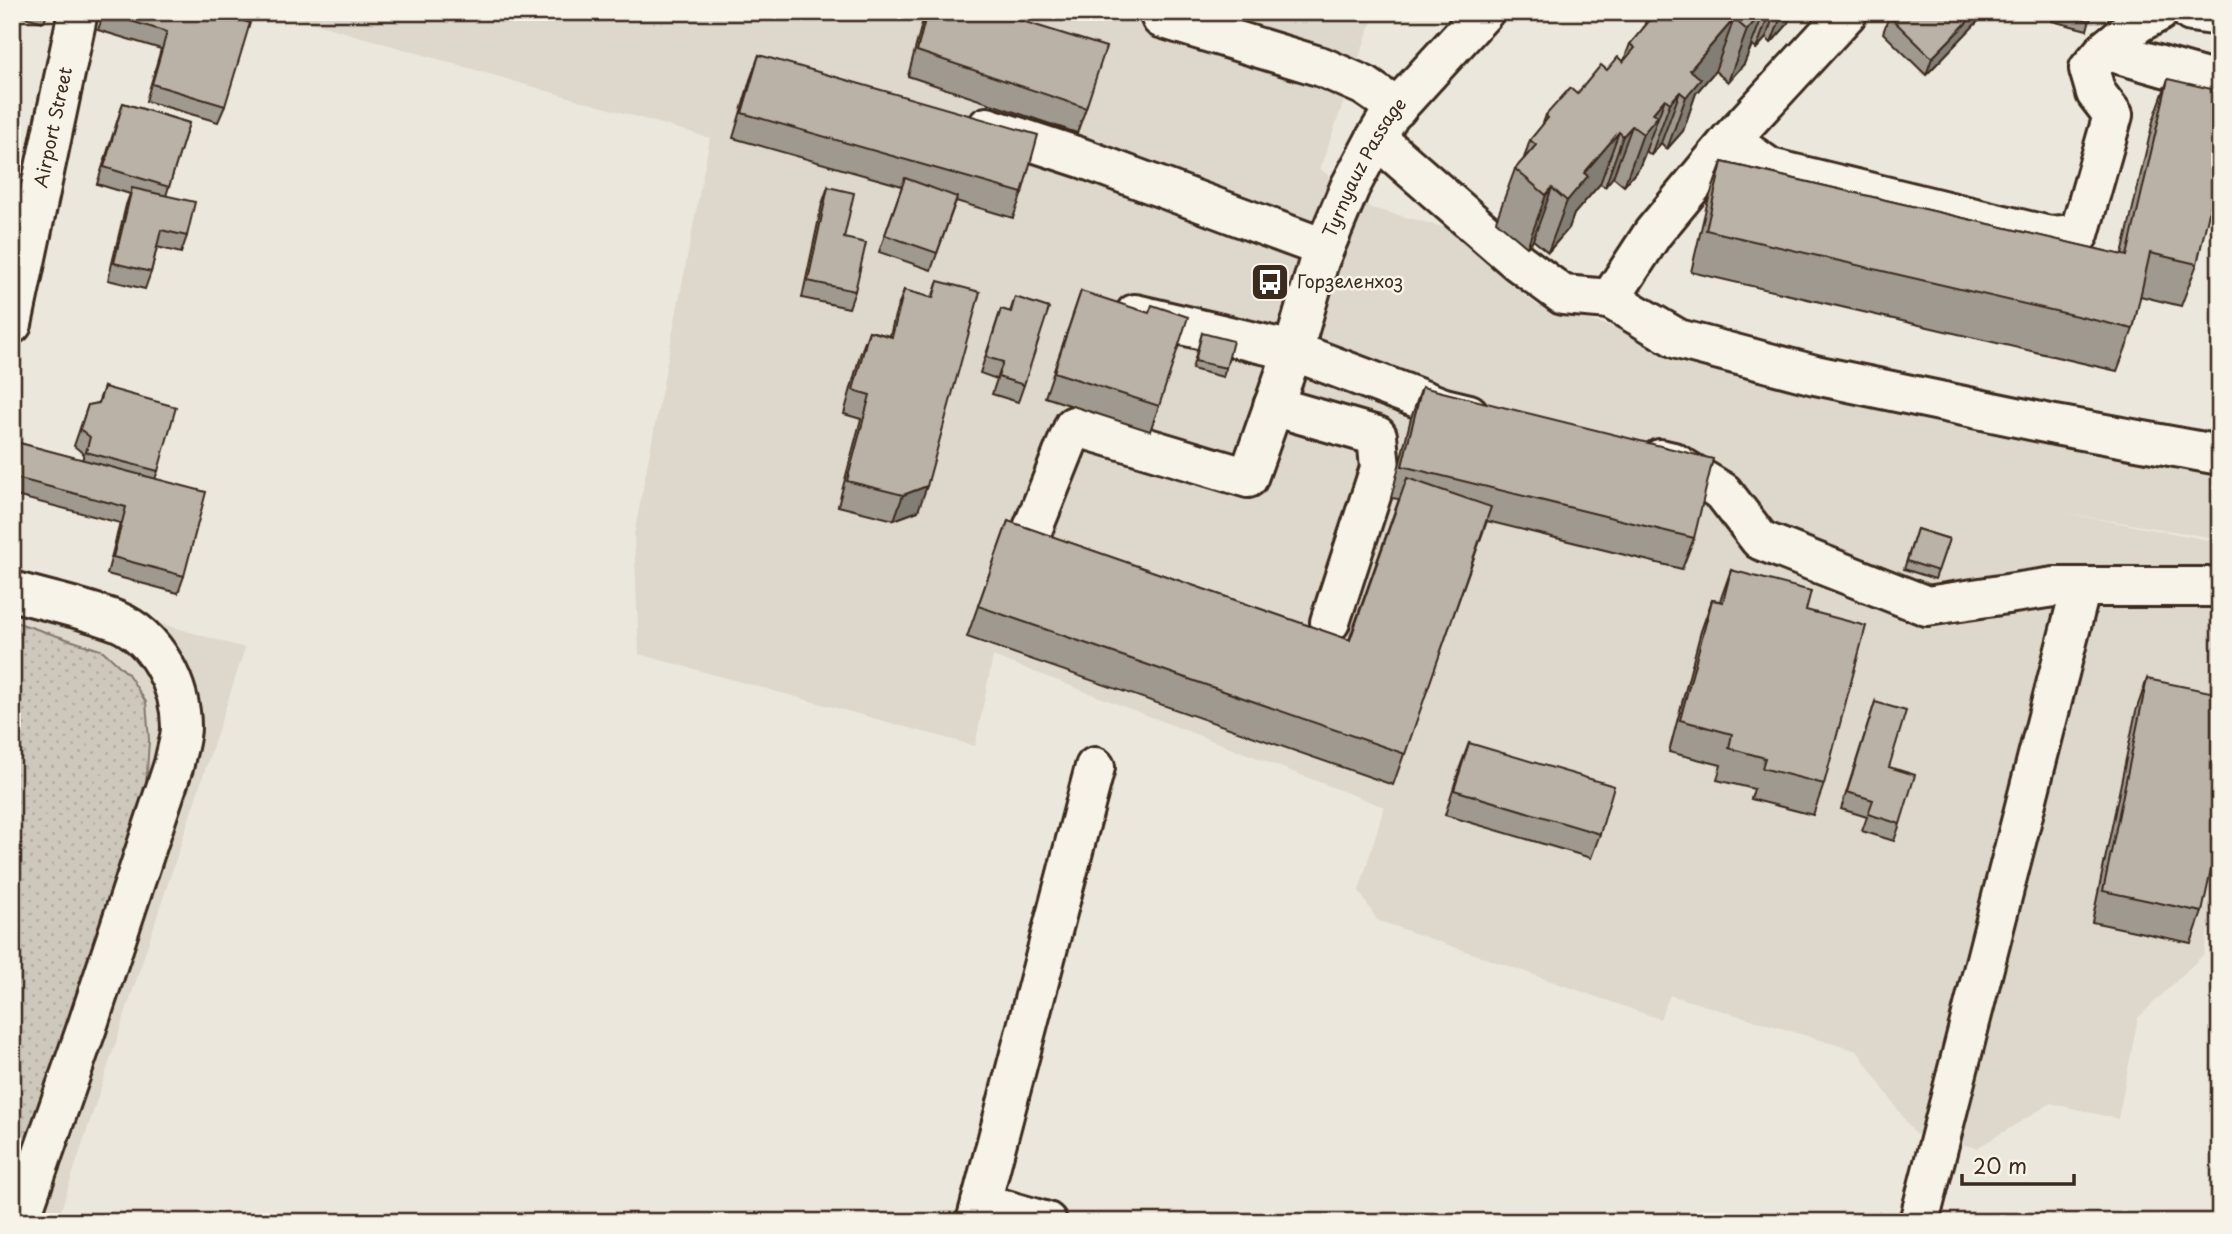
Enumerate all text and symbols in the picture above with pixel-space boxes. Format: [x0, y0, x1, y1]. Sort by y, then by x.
street label: Airport Street [26, 64, 78, 190]
street label: Tyrnyauz Passage [1315, 91, 1412, 242]
bus stop icon: Горзеленхоз [1249, 261, 1291, 303]
place label: Горзеленхоз [1297, 267, 1403, 294]
scale bar [1962, 1143, 2074, 1187]
text: 20 m [1973, 1149, 2027, 1181]

